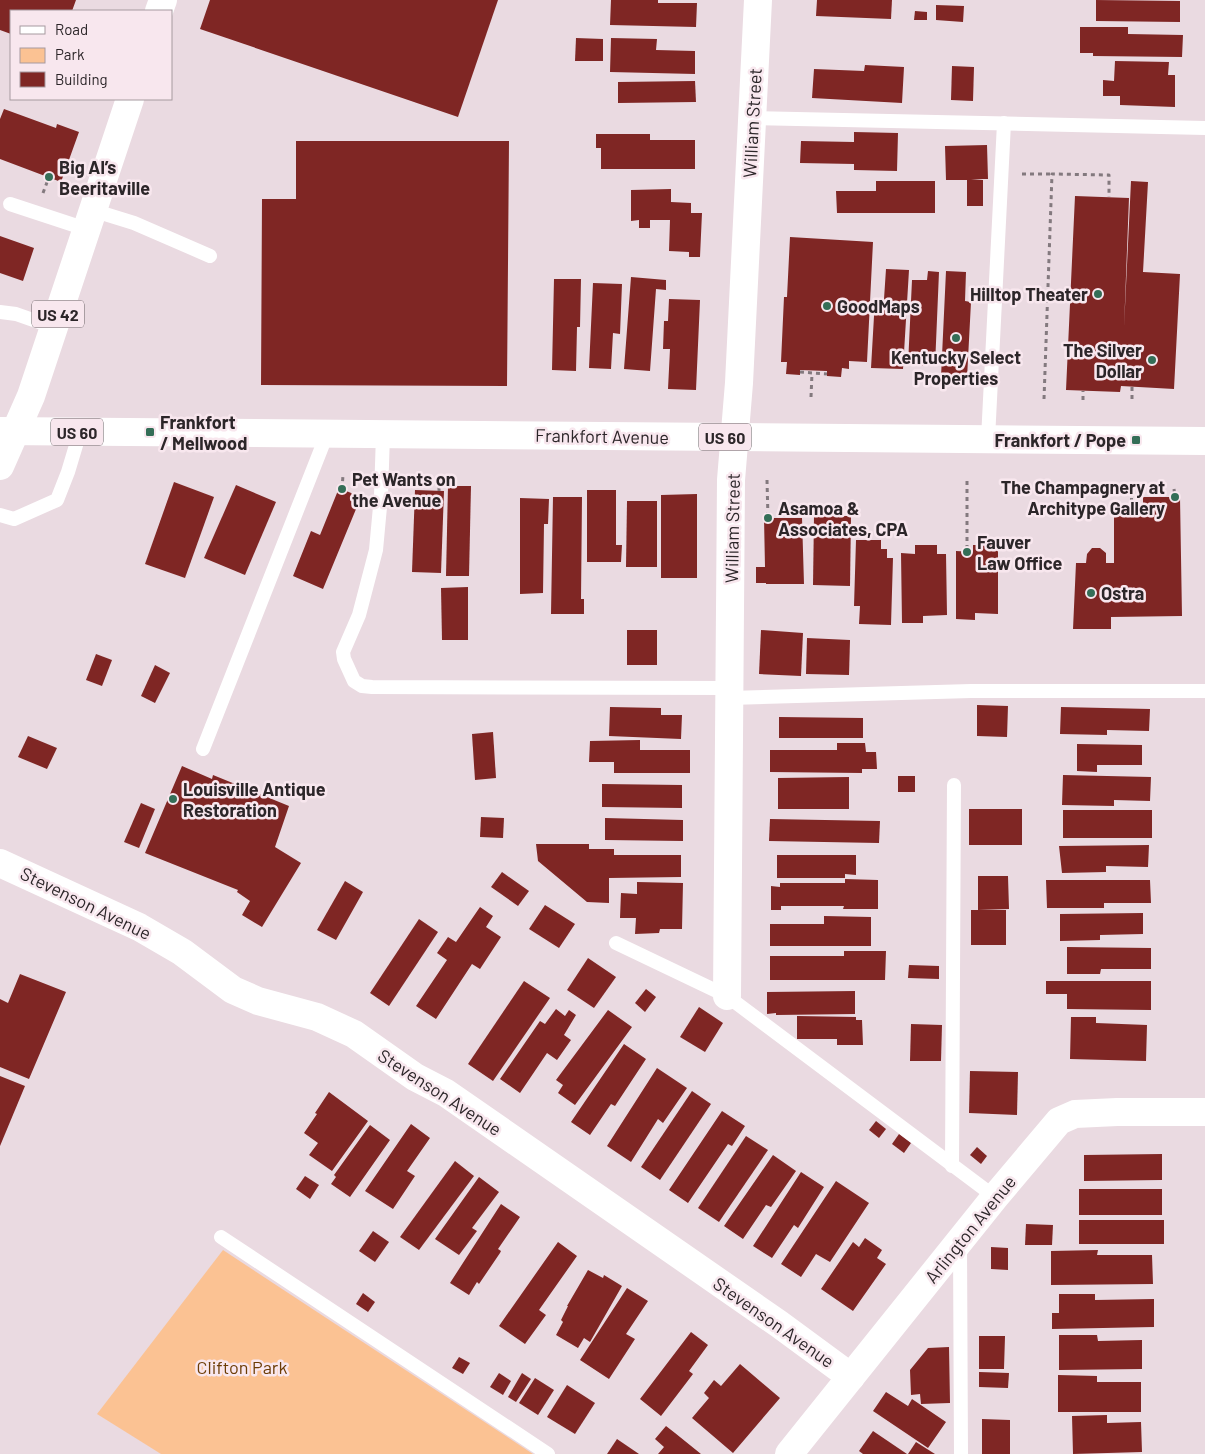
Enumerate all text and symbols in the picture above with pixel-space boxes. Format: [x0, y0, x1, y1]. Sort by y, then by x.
legend [10, 10, 172, 100]
text: Road [55, 20, 88, 38]
text: Park [55, 45, 85, 63]
street label: William Street [738, 67, 766, 179]
text: Building [55, 70, 108, 88]
place label: Big Al’s Beeritaville [59, 156, 150, 199]
marker: Big Al’s Beeritaville [43, 171, 55, 183]
place label: Hilltop Theater [970, 283, 1088, 305]
marker: Hilltop Theater [1092, 288, 1104, 300]
place label: GoodMaps [837, 295, 920, 317]
road number: US 42 [32, 300, 84, 328]
marker: GoodMaps [821, 300, 833, 312]
marker: Kentucky Select Properties [950, 332, 962, 344]
place label: The Silver Dollar [1063, 339, 1142, 382]
place label: Kentucky Select Properties [891, 346, 1021, 389]
marker: The Silver Dollar [1146, 354, 1158, 366]
place label: Frankfort / Mellwood [160, 411, 247, 454]
road number: US 60 [51, 418, 103, 446]
street label: Frankfort Avenue [535, 424, 669, 448]
road number: US 60 [699, 424, 751, 451]
marker: Frankfort / Mellwood [144, 426, 156, 438]
place label: Frankfort / Pope [994, 429, 1126, 451]
marker: Frankfort / Pope [1130, 434, 1142, 446]
place label: Pet Wants on the Avenue [352, 468, 456, 511]
street label: William Street [720, 473, 744, 583]
place label: The Champagnery at Architype Gallery [1001, 476, 1165, 519]
marker: Pet Wants on the Avenue [336, 483, 348, 495]
marker: The Champagnery at Architype Gallery [1169, 491, 1181, 503]
place label: Asamoa & Associates, CPA [778, 497, 908, 540]
marker: Asamoa & Associates, CPA [762, 512, 774, 524]
place label: Fauver Law Office [977, 531, 1062, 574]
marker: Fauver Law Office [961, 546, 973, 558]
place label: Ostra [1101, 582, 1144, 604]
marker: Ostra [1085, 587, 1097, 599]
place label: Louisville Antique Restoration [183, 778, 326, 821]
marker: Louisville Antique Restoration [167, 793, 179, 805]
street label: Stevenson Avenue [17, 862, 155, 944]
street label: Stevenson Avenue [374, 1044, 506, 1140]
street label: Arlington Avenue [920, 1171, 1020, 1287]
street label: Stevenson Avenue [709, 1272, 839, 1372]
park label: Clifton Park [197, 1356, 287, 1378]

